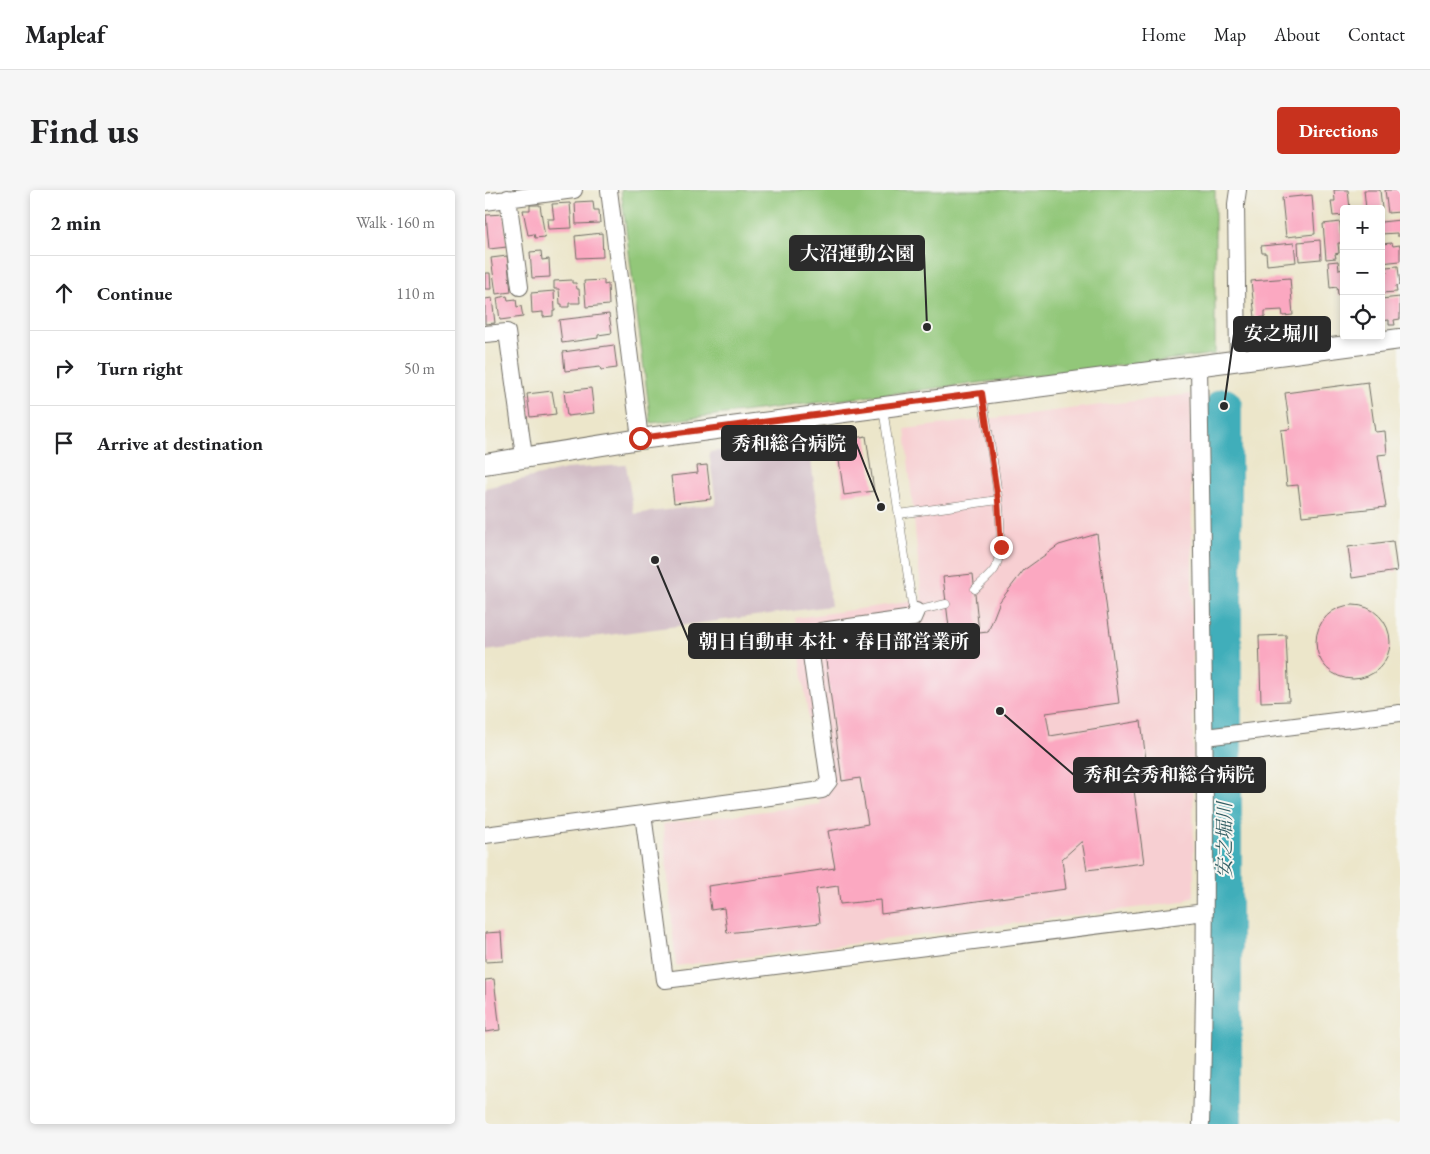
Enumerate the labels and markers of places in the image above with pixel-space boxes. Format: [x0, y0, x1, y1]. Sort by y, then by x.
callout: 大沼運動公園 [790, 236, 924, 270]
callout: 安之堀川 [1234, 317, 1330, 351]
callout: 秀和総合病院 [722, 426, 856, 460]
callout: 朝日自動車 本社・春日部営業所 [689, 624, 979, 658]
callout: 秀和会秀和総合病院 [1074, 758, 1265, 792]

